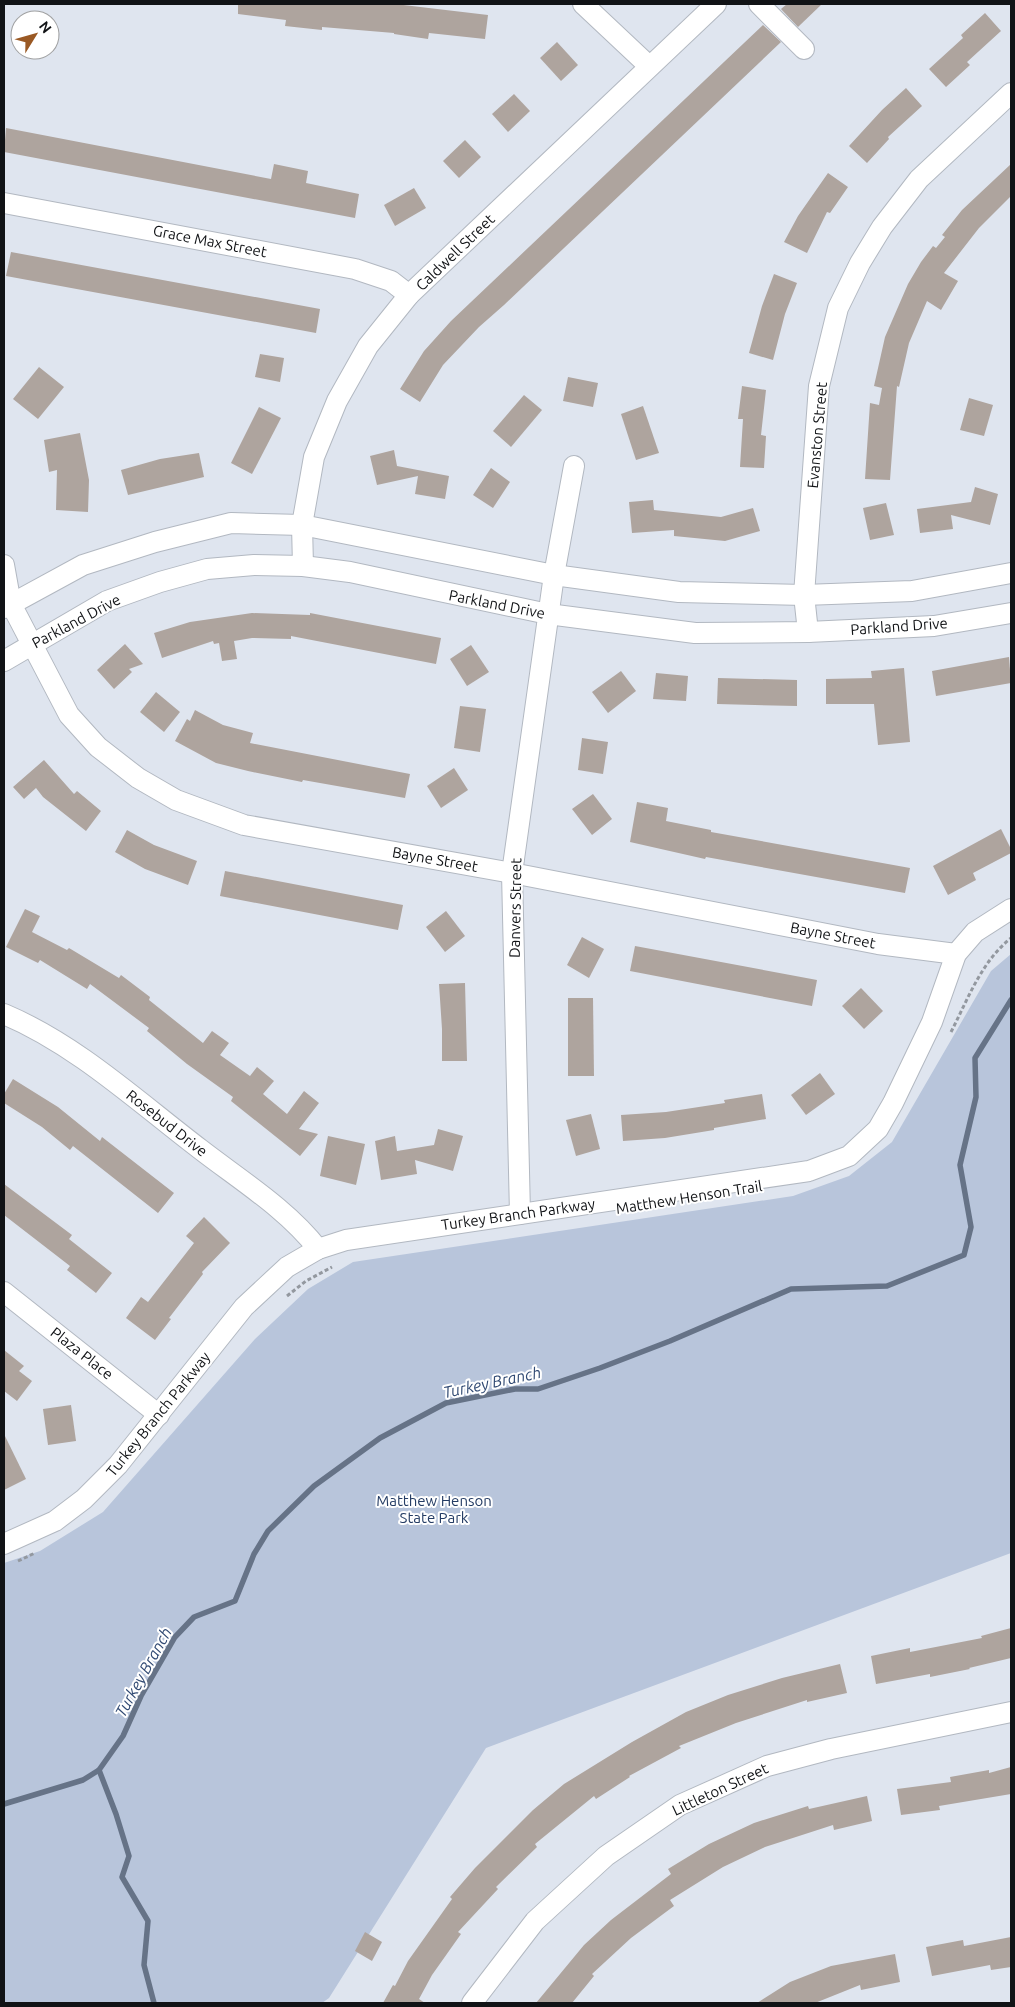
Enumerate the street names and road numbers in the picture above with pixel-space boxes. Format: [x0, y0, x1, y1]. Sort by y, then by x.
street label: Caldwell Street [412, 210, 498, 294]
street label: Grace Max Street [152, 222, 268, 260]
street label: Evanston Street [804, 381, 830, 489]
street label: Parkland Drive [447, 586, 547, 622]
street label: Parkland Drive [29, 591, 123, 651]
street label: Parkland Drive [850, 614, 948, 638]
street label: Bayne Street [391, 843, 479, 875]
street label: Danvers Street [506, 858, 524, 958]
street label: Bayne Street [789, 918, 877, 952]
street label: Rosebud Drive [123, 1086, 211, 1160]
street label: Matthew Henson Trail [615, 1177, 763, 1217]
street label: Turkey Branch Parkway [440, 1195, 596, 1233]
street label: Plaza Place [47, 1323, 117, 1383]
street label: Turkey Branch Parkway [103, 1348, 213, 1480]
street label: Littleton Street [669, 1759, 771, 1819]

